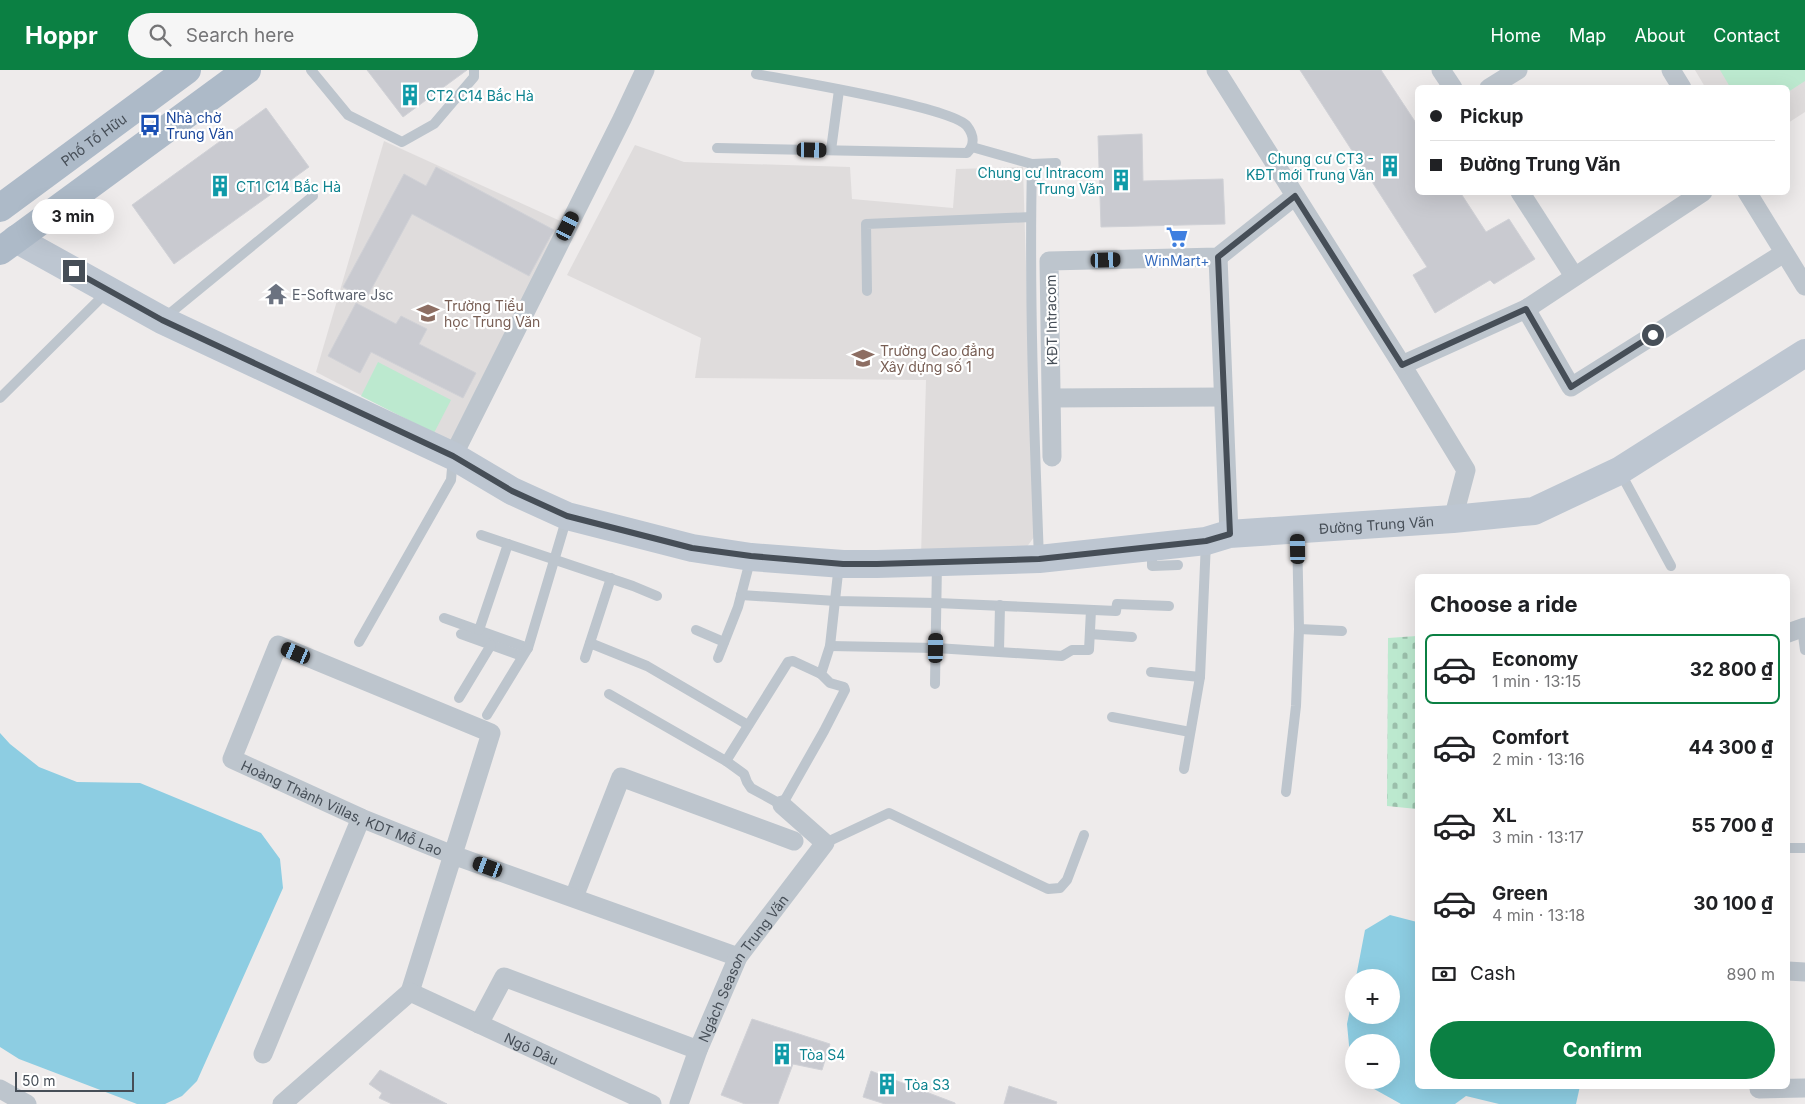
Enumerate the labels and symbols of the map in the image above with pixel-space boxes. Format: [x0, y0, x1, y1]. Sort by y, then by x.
building icon: CT2 C14 Bắc Hà [397, 82, 423, 108]
place label: CT2 C14 Bắc Hà [426, 87, 534, 104]
street label: Phố Tố Hữu [57, 109, 129, 169]
place label: Nhà chờ Trung Văn [166, 109, 234, 142]
bus stop icon: Nhà chờ Trung Văn [137, 112, 163, 138]
car [796, 142, 827, 158]
place label: Chung cư CT3 - KĐT mới Trung Văn [1246, 150, 1374, 183]
building icon: Chung cư CT3 - KĐT mới Trung Văn [1377, 153, 1403, 179]
place label: Chung cư Intracom Trung Văn [977, 164, 1104, 197]
building icon: Chung cư Intracom Trung Văn [1108, 167, 1134, 193]
building icon: CT1 C14 Bắc Hà [207, 173, 233, 199]
place label: CT1 C14 Bắc Hà [236, 178, 341, 195]
callout: 3 min [33, 198, 115, 234]
car [554, 209, 581, 243]
supermarket icon: WinMart+ [1164, 224, 1190, 250]
car [1090, 252, 1121, 268]
place label: WinMart+ [1144, 252, 1210, 269]
route end [63, 260, 85, 282]
street label: KĐT Intracom [1042, 274, 1060, 366]
temple icon: E-Software Jsc [263, 281, 289, 307]
place label: E-Software Jsc [292, 286, 394, 303]
place label: Trường Tiểu học Trung Văn [444, 297, 540, 330]
school or university icon: Trường Tiểu học Trung Văn [415, 300, 441, 326]
route start [1642, 324, 1664, 346]
place label: Trường Cao đẳng Xây dựng số 1 [880, 342, 995, 375]
school or university icon: Trường Cao đẳng Xây dựng số 1 [850, 345, 876, 371]
street label: Đường Trung Văn [1318, 512, 1434, 536]
car [1290, 534, 1305, 564]
car [928, 633, 943, 663]
car [279, 640, 312, 666]
street label: Hoàng Thành Villas, KDT Mỗ Lao [239, 756, 445, 858]
car [471, 855, 504, 879]
street label: Ngách Season Trung Văn [694, 891, 791, 1044]
street label: Ngõ Dâu [502, 1028, 561, 1068]
building icon: Tòa S4 [769, 1041, 795, 1067]
place label: Tòa S4 [799, 1046, 845, 1063]
scale bar [15, 1069, 134, 1092]
building icon: Tòa S3 [874, 1071, 900, 1097]
place label: Tòa S3 [904, 1076, 950, 1093]

